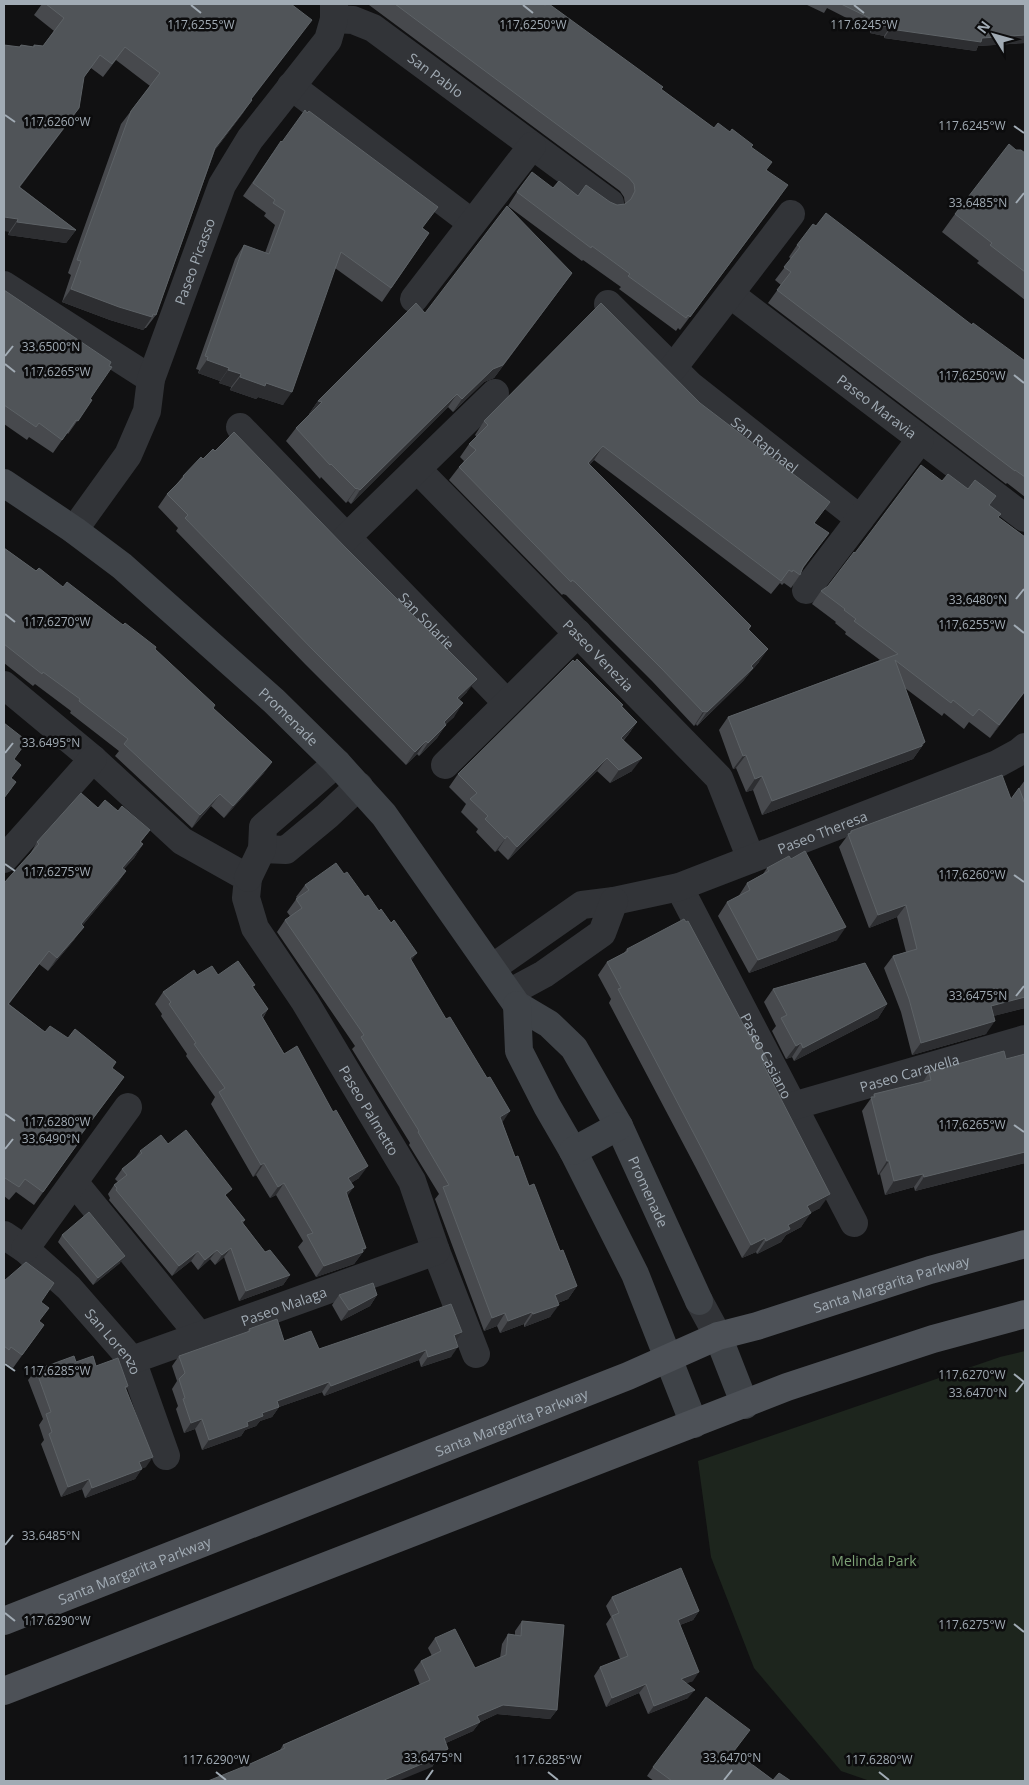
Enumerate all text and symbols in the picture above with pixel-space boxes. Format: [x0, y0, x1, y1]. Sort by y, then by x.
north arrow [969, 10, 1019, 60]
text: 117.6255°W [167, 16, 235, 33]
text: 117.6250°W [499, 16, 567, 33]
text: 117.6245°W [830, 16, 898, 33]
text: N [972, 17, 994, 37]
street label: San Pablo [405, 48, 468, 101]
text: 117.6260°W [23, 113, 91, 130]
text: 117.6245°W [938, 117, 1006, 134]
text: 33.6485°N [949, 194, 1007, 211]
street label: Paseo Picasso [170, 215, 219, 307]
text: 33.6500°N [22, 338, 80, 355]
text: 117.6265°W [23, 363, 91, 380]
text: 117.6250°W [938, 367, 1006, 384]
street label: Paseo Maravia [834, 370, 921, 442]
street label: San Raphael [728, 412, 803, 477]
street label: San Solarie [395, 588, 459, 653]
text: 33.6480°N [949, 591, 1007, 608]
text: 117.6270°W [23, 613, 91, 630]
street label: Paseo Venezia [559, 615, 638, 695]
text: 117.6255°W [938, 616, 1006, 633]
street label: Promenade [255, 683, 323, 750]
text: 33.6495°N [22, 734, 80, 751]
street label: Paseo Theresa [774, 806, 870, 858]
text: 117.6275°W [23, 863, 91, 880]
text: 117.6260°W [938, 866, 1006, 883]
text: 33.6475°N [949, 987, 1007, 1004]
street label: Paseo Casiano [737, 1009, 797, 1102]
street label: Paseo Caravella [857, 1049, 961, 1096]
street label: Paseo Palmetto [335, 1061, 404, 1159]
text: 117.6280°W [23, 1113, 91, 1130]
text: 117.6265°W [938, 1116, 1006, 1133]
text: 33.6490°N [22, 1130, 80, 1147]
street label: Promenade [624, 1153, 674, 1230]
street label: Santa Margarita Parkway [811, 1250, 972, 1317]
street label: Paseo Malaga [238, 1282, 329, 1330]
street label: San Lorenzo [81, 1304, 146, 1377]
text: 117.6285°W [23, 1362, 91, 1379]
text: 117.6270°W [938, 1366, 1006, 1383]
street label: Santa Margarita Parkway [432, 1383, 591, 1460]
text: 33.6470°N [949, 1384, 1007, 1401]
text: 33.6485°N [22, 1527, 80, 1544]
street label: Santa Margarita Parkway [55, 1531, 214, 1608]
park label: Melinda Park [831, 1551, 917, 1570]
text: 117.6290°W [23, 1612, 91, 1629]
text: 117.6275°W [938, 1616, 1006, 1633]
text: 33.6475°N [404, 1749, 462, 1766]
text: 33.6470°N [703, 1749, 761, 1766]
text: 117.6290°W [182, 1751, 250, 1768]
text: 117.6285°W [514, 1751, 582, 1768]
text: 117.6280°W [845, 1751, 913, 1768]

